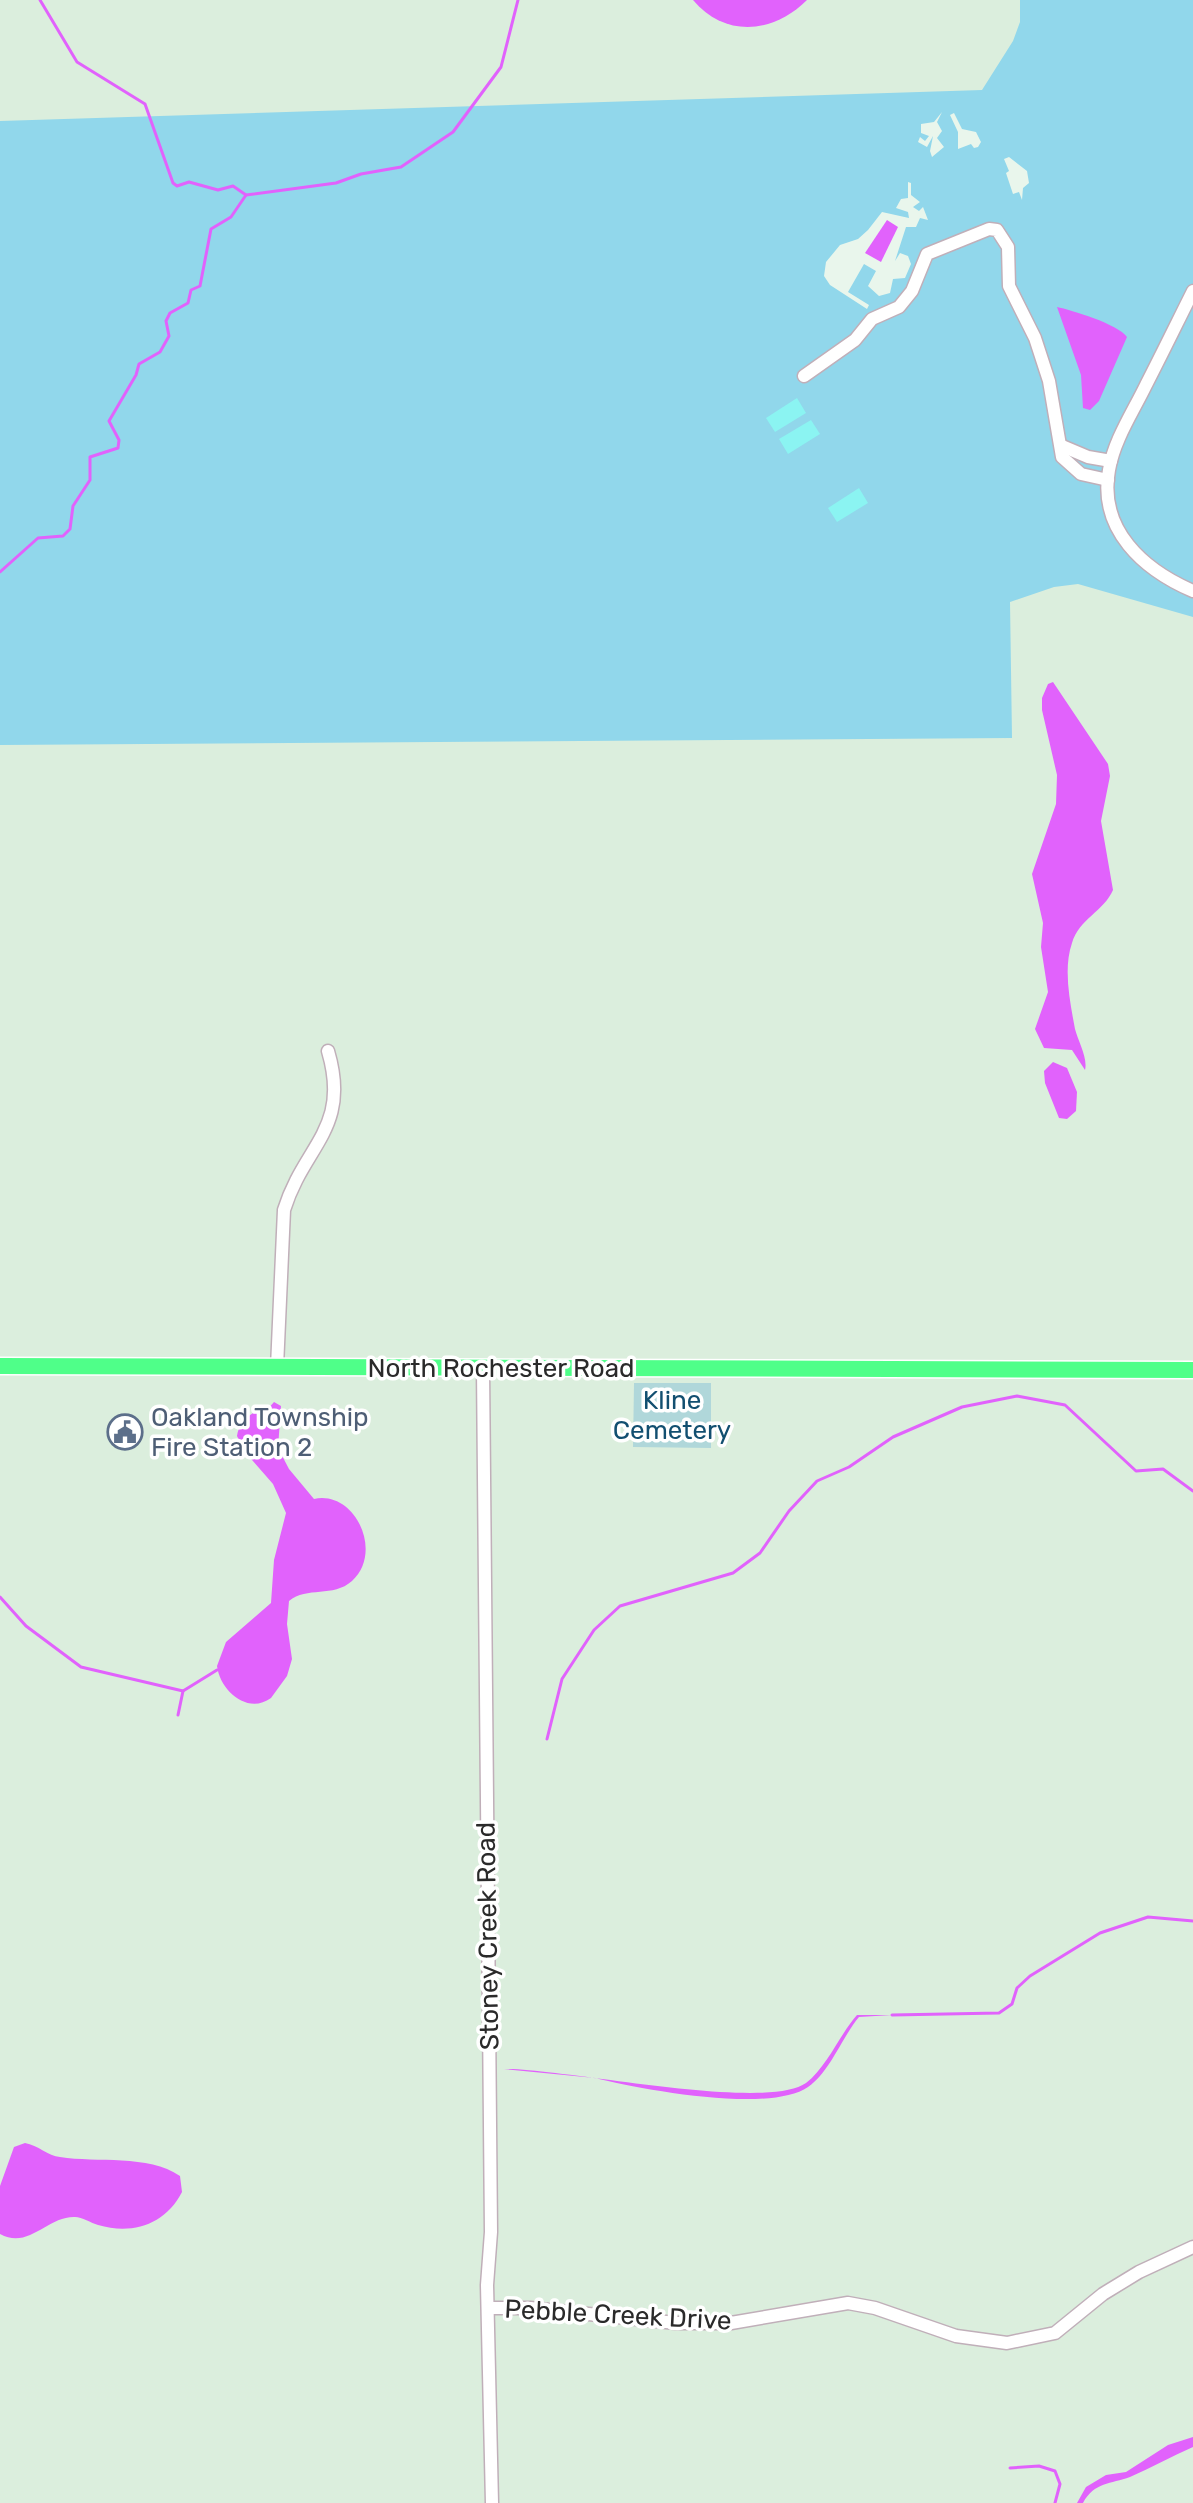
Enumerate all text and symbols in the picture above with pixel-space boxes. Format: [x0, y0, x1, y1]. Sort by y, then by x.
street label: North Rochester Road [367, 1353, 635, 1384]
park label: Kline Cemetery [613, 1385, 731, 1446]
place label: Oakland Township Fire Station 2 [151, 1402, 369, 1463]
public building icon: Oakland Township Fire Station 2 [106, 1413, 144, 1451]
street label: Stoney Creek Road [471, 1822, 505, 2050]
street label: Pebble Creek Drive [504, 2294, 732, 2336]

